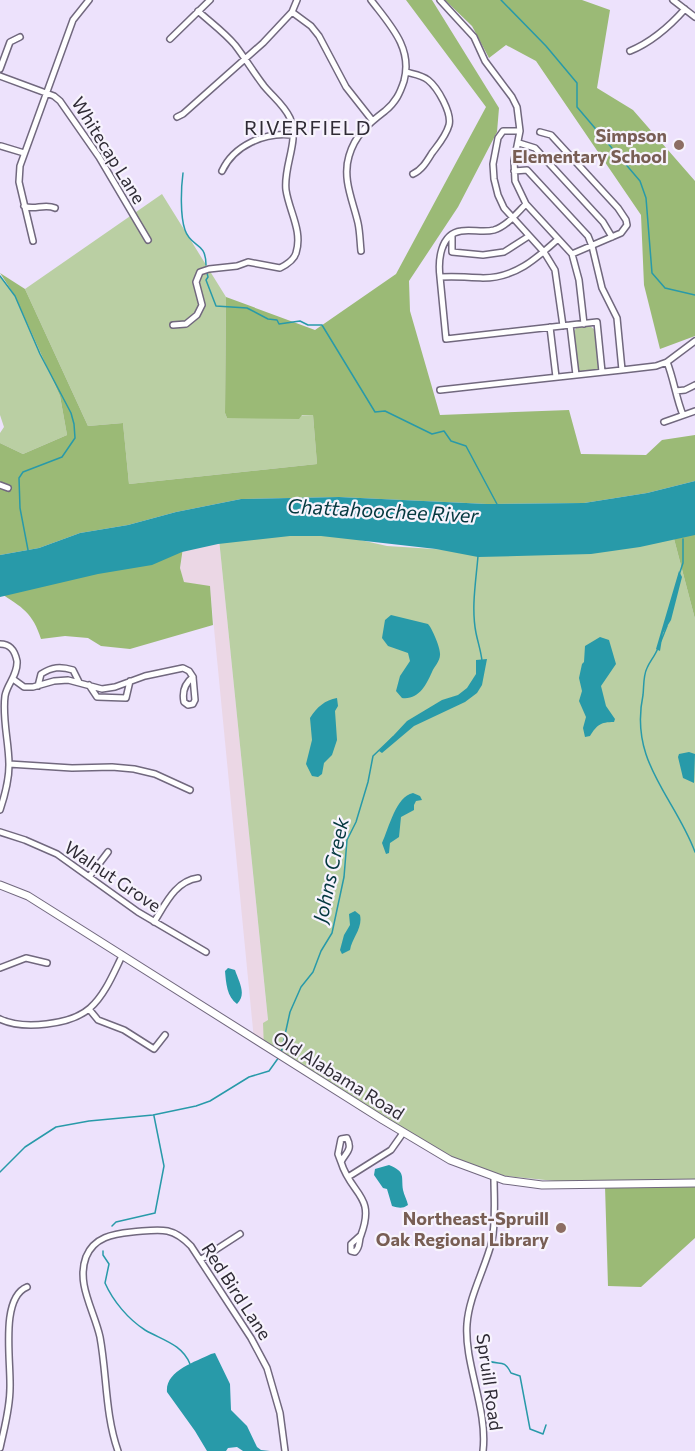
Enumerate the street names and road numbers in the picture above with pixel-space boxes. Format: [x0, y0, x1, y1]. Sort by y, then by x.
street label: Whitecap Lane [67, 92, 151, 208]
street label: Walnut Grove [61, 836, 165, 916]
street label: Old Alabama Road [269, 1026, 409, 1124]
street label: Red Bird Lane [197, 1238, 277, 1344]
street label: Spruill Road [472, 1332, 508, 1432]

